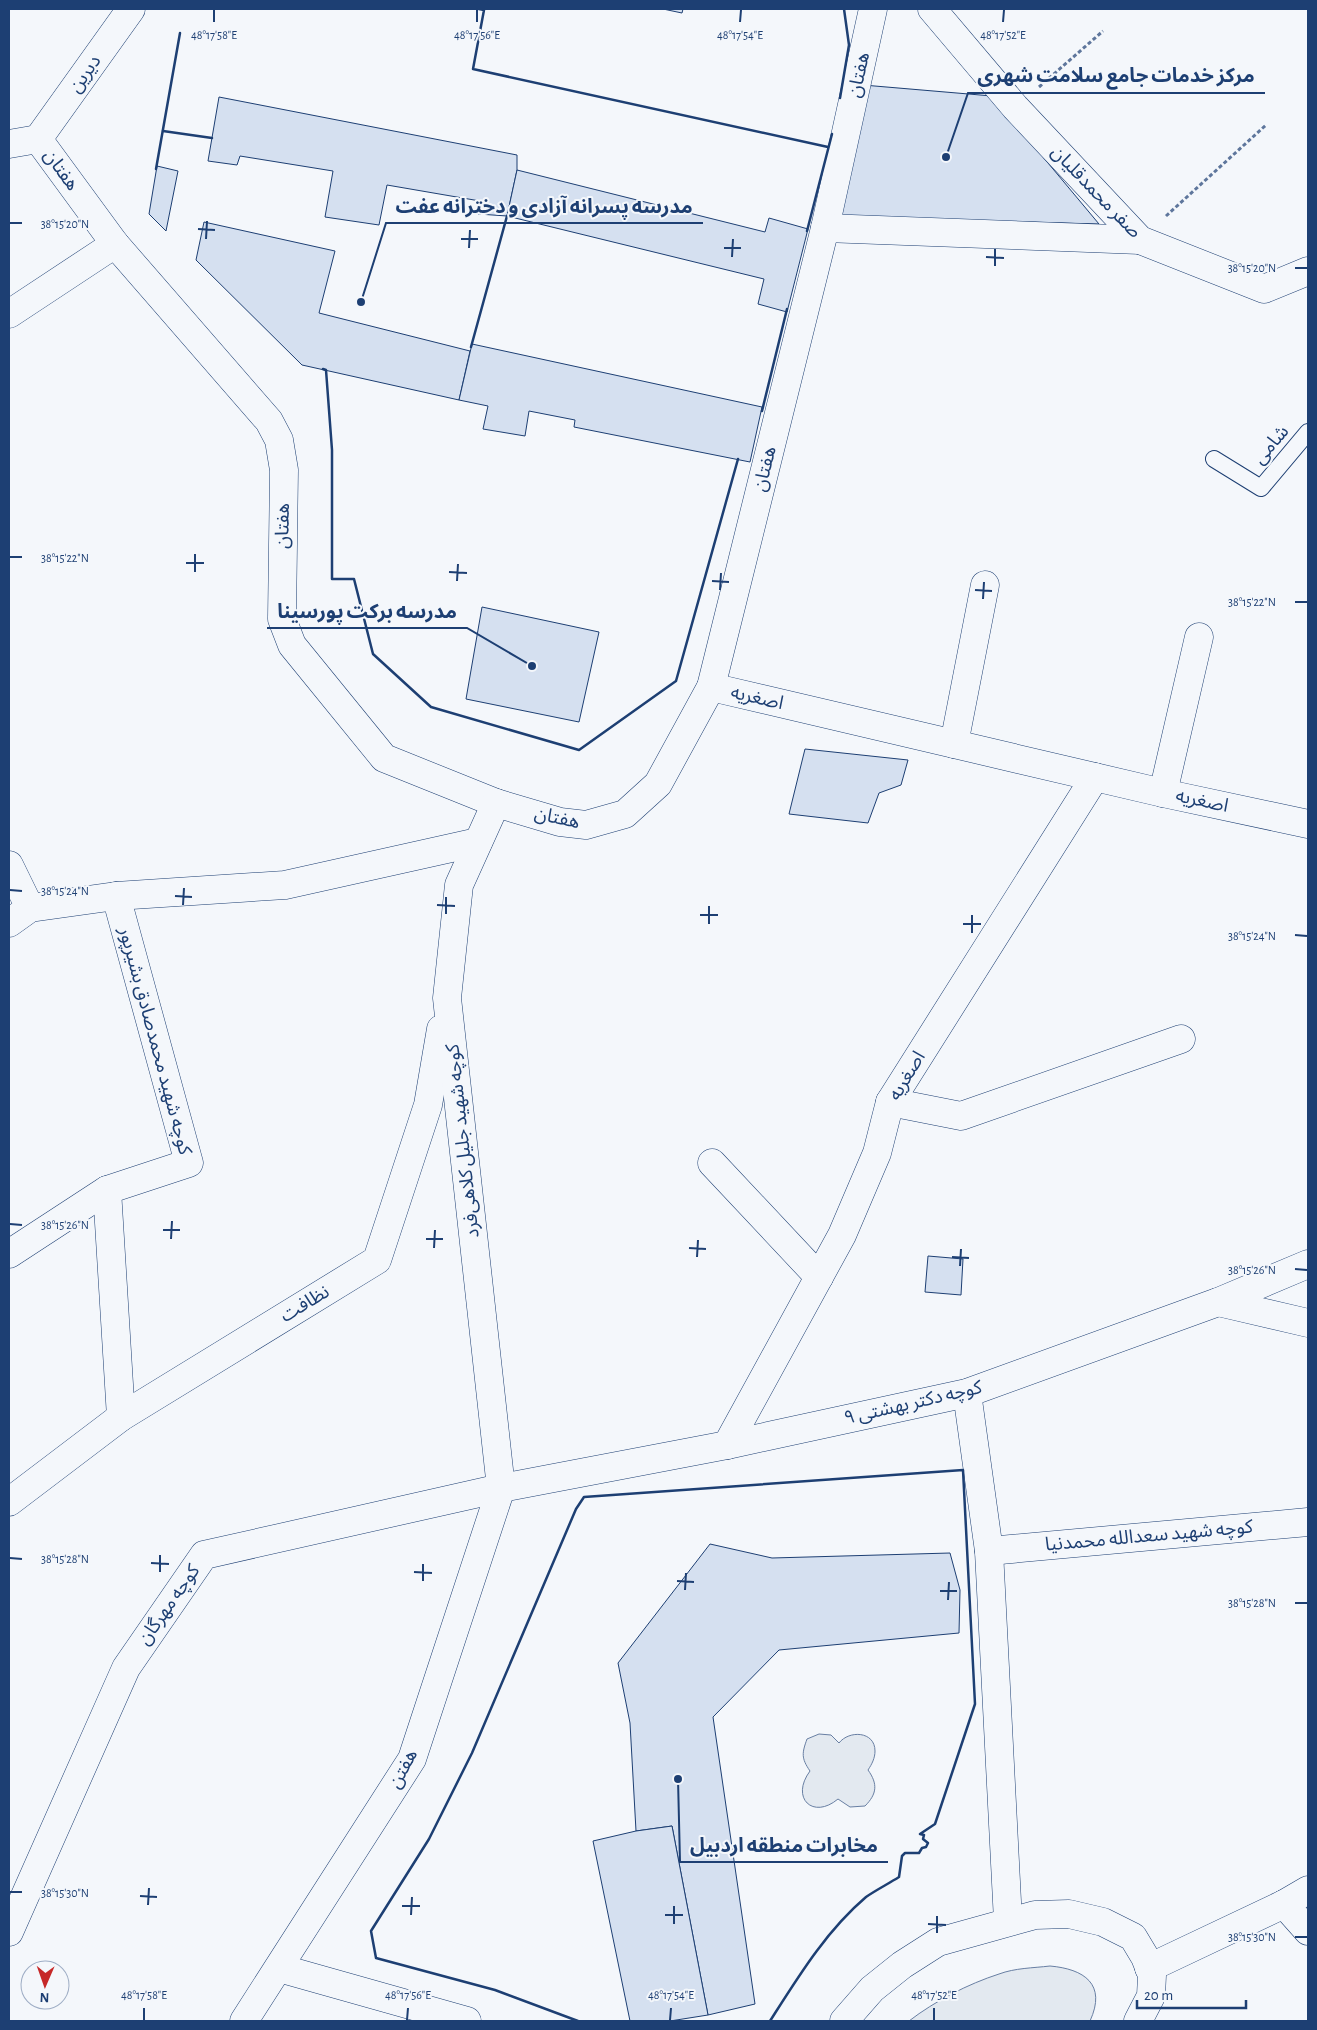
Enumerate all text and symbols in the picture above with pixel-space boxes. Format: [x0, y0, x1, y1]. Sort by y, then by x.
text: 48°17'58"E [191, 29, 237, 41]
text: 48°17'56"E [454, 29, 500, 41]
text: 48°17'54"E [717, 29, 763, 41]
text: 48°17'52"E [980, 29, 1026, 41]
street label: هفتان [845, 50, 873, 99]
street label: دیرین [65, 52, 105, 97]
callout: مرکز خدمات جامع سلامت شهری [968, 58, 1265, 93]
text: مرکز خدمات جامع سلامت شهری [977, 66, 1255, 90]
street label: صفر محمدقلیان [1047, 142, 1145, 243]
street label: هفتان [40, 146, 82, 194]
callout: مدرسه پسرانه آزادی و دخترانه عفت [386, 188, 703, 223]
text: مدرسه پسرانه آزادی و دخترانه عفت [395, 195, 693, 220]
text: 38°15'20"N [41, 218, 89, 230]
text: 38°15'20"N [1228, 262, 1276, 274]
street label: شامی [1249, 422, 1293, 469]
street label: هفتان [750, 444, 780, 494]
street label: هفتان [273, 503, 293, 549]
text: 38°15'22"N [41, 552, 89, 564]
callout: مدرسه برکت پورسینا [267, 593, 467, 628]
text: 38°15'22"N [1228, 596, 1276, 608]
text: مدرسه برکت پورسینا [277, 602, 457, 625]
street label: اصغریه [729, 683, 785, 714]
street label: اصغریه [1174, 786, 1230, 817]
street label: هفتان [533, 804, 582, 832]
text: 38°15'24"N [41, 885, 89, 897]
street label: کوچه شهید محمدصادق بشیرپور [113, 924, 195, 1159]
text: 38°15'24"N [1228, 930, 1276, 942]
street label: کوچه شهید جلیل کلاهی‌فرد [443, 1042, 485, 1239]
street label: اصغریه [885, 1048, 930, 1104]
text: 38°15'26"N [41, 1219, 89, 1231]
text: 38°15'26"N [1228, 1264, 1276, 1276]
street label: نظافت [277, 1282, 333, 1326]
street label: کوچه دکتر بهشتی ۹ [842, 1378, 985, 1430]
street label: کوچه شهید سعدالله محمدنیا [1044, 1517, 1255, 1557]
text: 38°15'28"N [41, 1553, 89, 1565]
street label: کوچه مهرگان [134, 1560, 206, 1650]
text: 38°15'28"N [1228, 1597, 1276, 1609]
street label: هفتن [385, 1746, 422, 1792]
callout: مخابرات منطقه اردبیل [680, 1827, 888, 1862]
text: مخابرات منطقه اردبیل [690, 1836, 878, 1857]
text: 38°15'30"N [41, 1887, 89, 1899]
text: 38°15'30"N [1228, 1931, 1276, 1943]
north arrow [20, 1960, 70, 2010]
scale bar [1137, 1978, 1246, 2010]
text: 20 m [1144, 1988, 1173, 2003]
text: 48°17'58"E [121, 1989, 167, 2001]
text: 48°17'56"E [385, 1989, 431, 2001]
text: 48°17'54"E [648, 1989, 694, 2001]
text: 48°17'52"E [911, 1989, 957, 2001]
text: N [39, 1990, 50, 2004]

